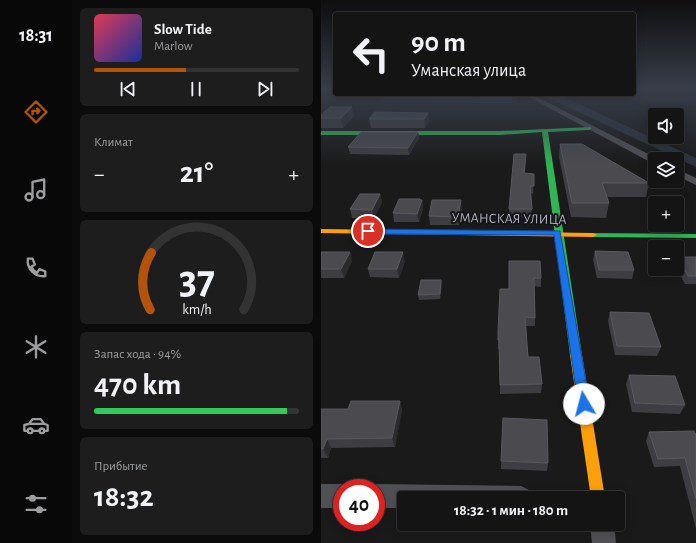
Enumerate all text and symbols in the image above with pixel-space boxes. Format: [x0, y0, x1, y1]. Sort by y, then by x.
text: Slow Tide [154, 22, 212, 37]
text: 18:31 [19, 27, 53, 45]
icon: left [345, 28, 397, 80]
text: 90 m [411, 29, 466, 57]
text: Marlow [154, 40, 192, 53]
text: Уманская улица [411, 62, 526, 80]
icon: previous [117, 78, 139, 100]
icon: pause [185, 78, 207, 100]
icon: next [254, 78, 276, 100]
icon: directions [22, 98, 50, 126]
map controls [648, 108, 684, 276]
button: sound [648, 108, 684, 144]
text: Климат [94, 136, 133, 149]
button: layers [648, 152, 684, 188]
text: 21° [180, 158, 213, 188]
text: − [94, 163, 105, 185]
text: + [288, 163, 299, 185]
icon: music [22, 176, 50, 204]
button: + [648, 196, 684, 232]
street label: УМАНСКАЯ УЛИЦА [451, 211, 567, 227]
pin [351, 214, 385, 248]
icon: arrive [357, 220, 379, 242]
button: − [648, 240, 684, 276]
icon: phone [22, 254, 50, 282]
text: 37 [179, 259, 214, 300]
text: km/h [182, 302, 211, 316]
icon: climate [22, 333, 50, 361]
text: Запас хода · 94% [94, 348, 181, 361]
text: 470 km [94, 370, 181, 400]
position arrow [563, 383, 605, 425]
icon: car [22, 411, 50, 439]
text: Прибытие [94, 460, 148, 473]
speed limit sign: 40 [333, 479, 385, 531]
text: 18:32 [94, 482, 154, 512]
icon: filters [22, 490, 50, 518]
text: 18:32 · 1 мин · 180 m [454, 503, 568, 518]

